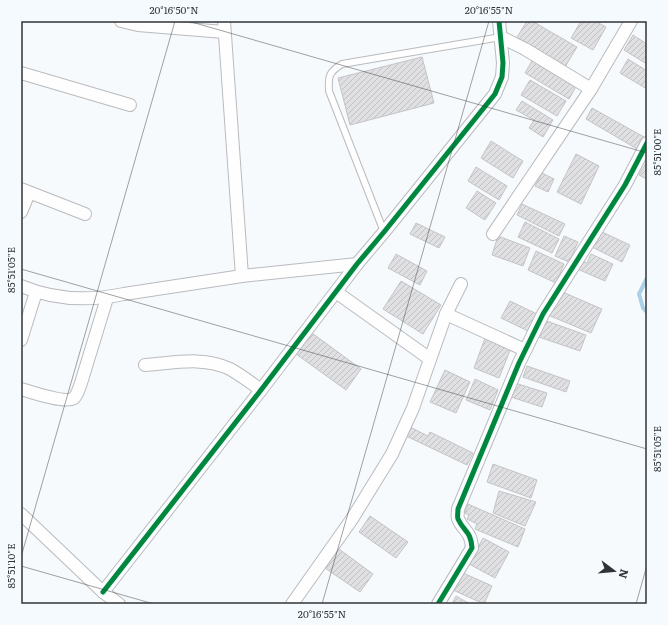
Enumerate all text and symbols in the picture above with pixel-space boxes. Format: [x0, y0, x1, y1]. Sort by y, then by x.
text: 20°16'50"N [150, 2, 199, 17]
text: 20°16'55"N [465, 2, 513, 17]
text: 85°51'00"E [649, 129, 664, 175]
text: 85°51'05"E [3, 247, 18, 293]
text: 85°51'05"E [649, 426, 664, 472]
text: 85°51'10"E [3, 543, 18, 589]
north arrow [594, 551, 634, 591]
text: N [616, 567, 634, 581]
text: 20°16'55"N [298, 606, 346, 621]

